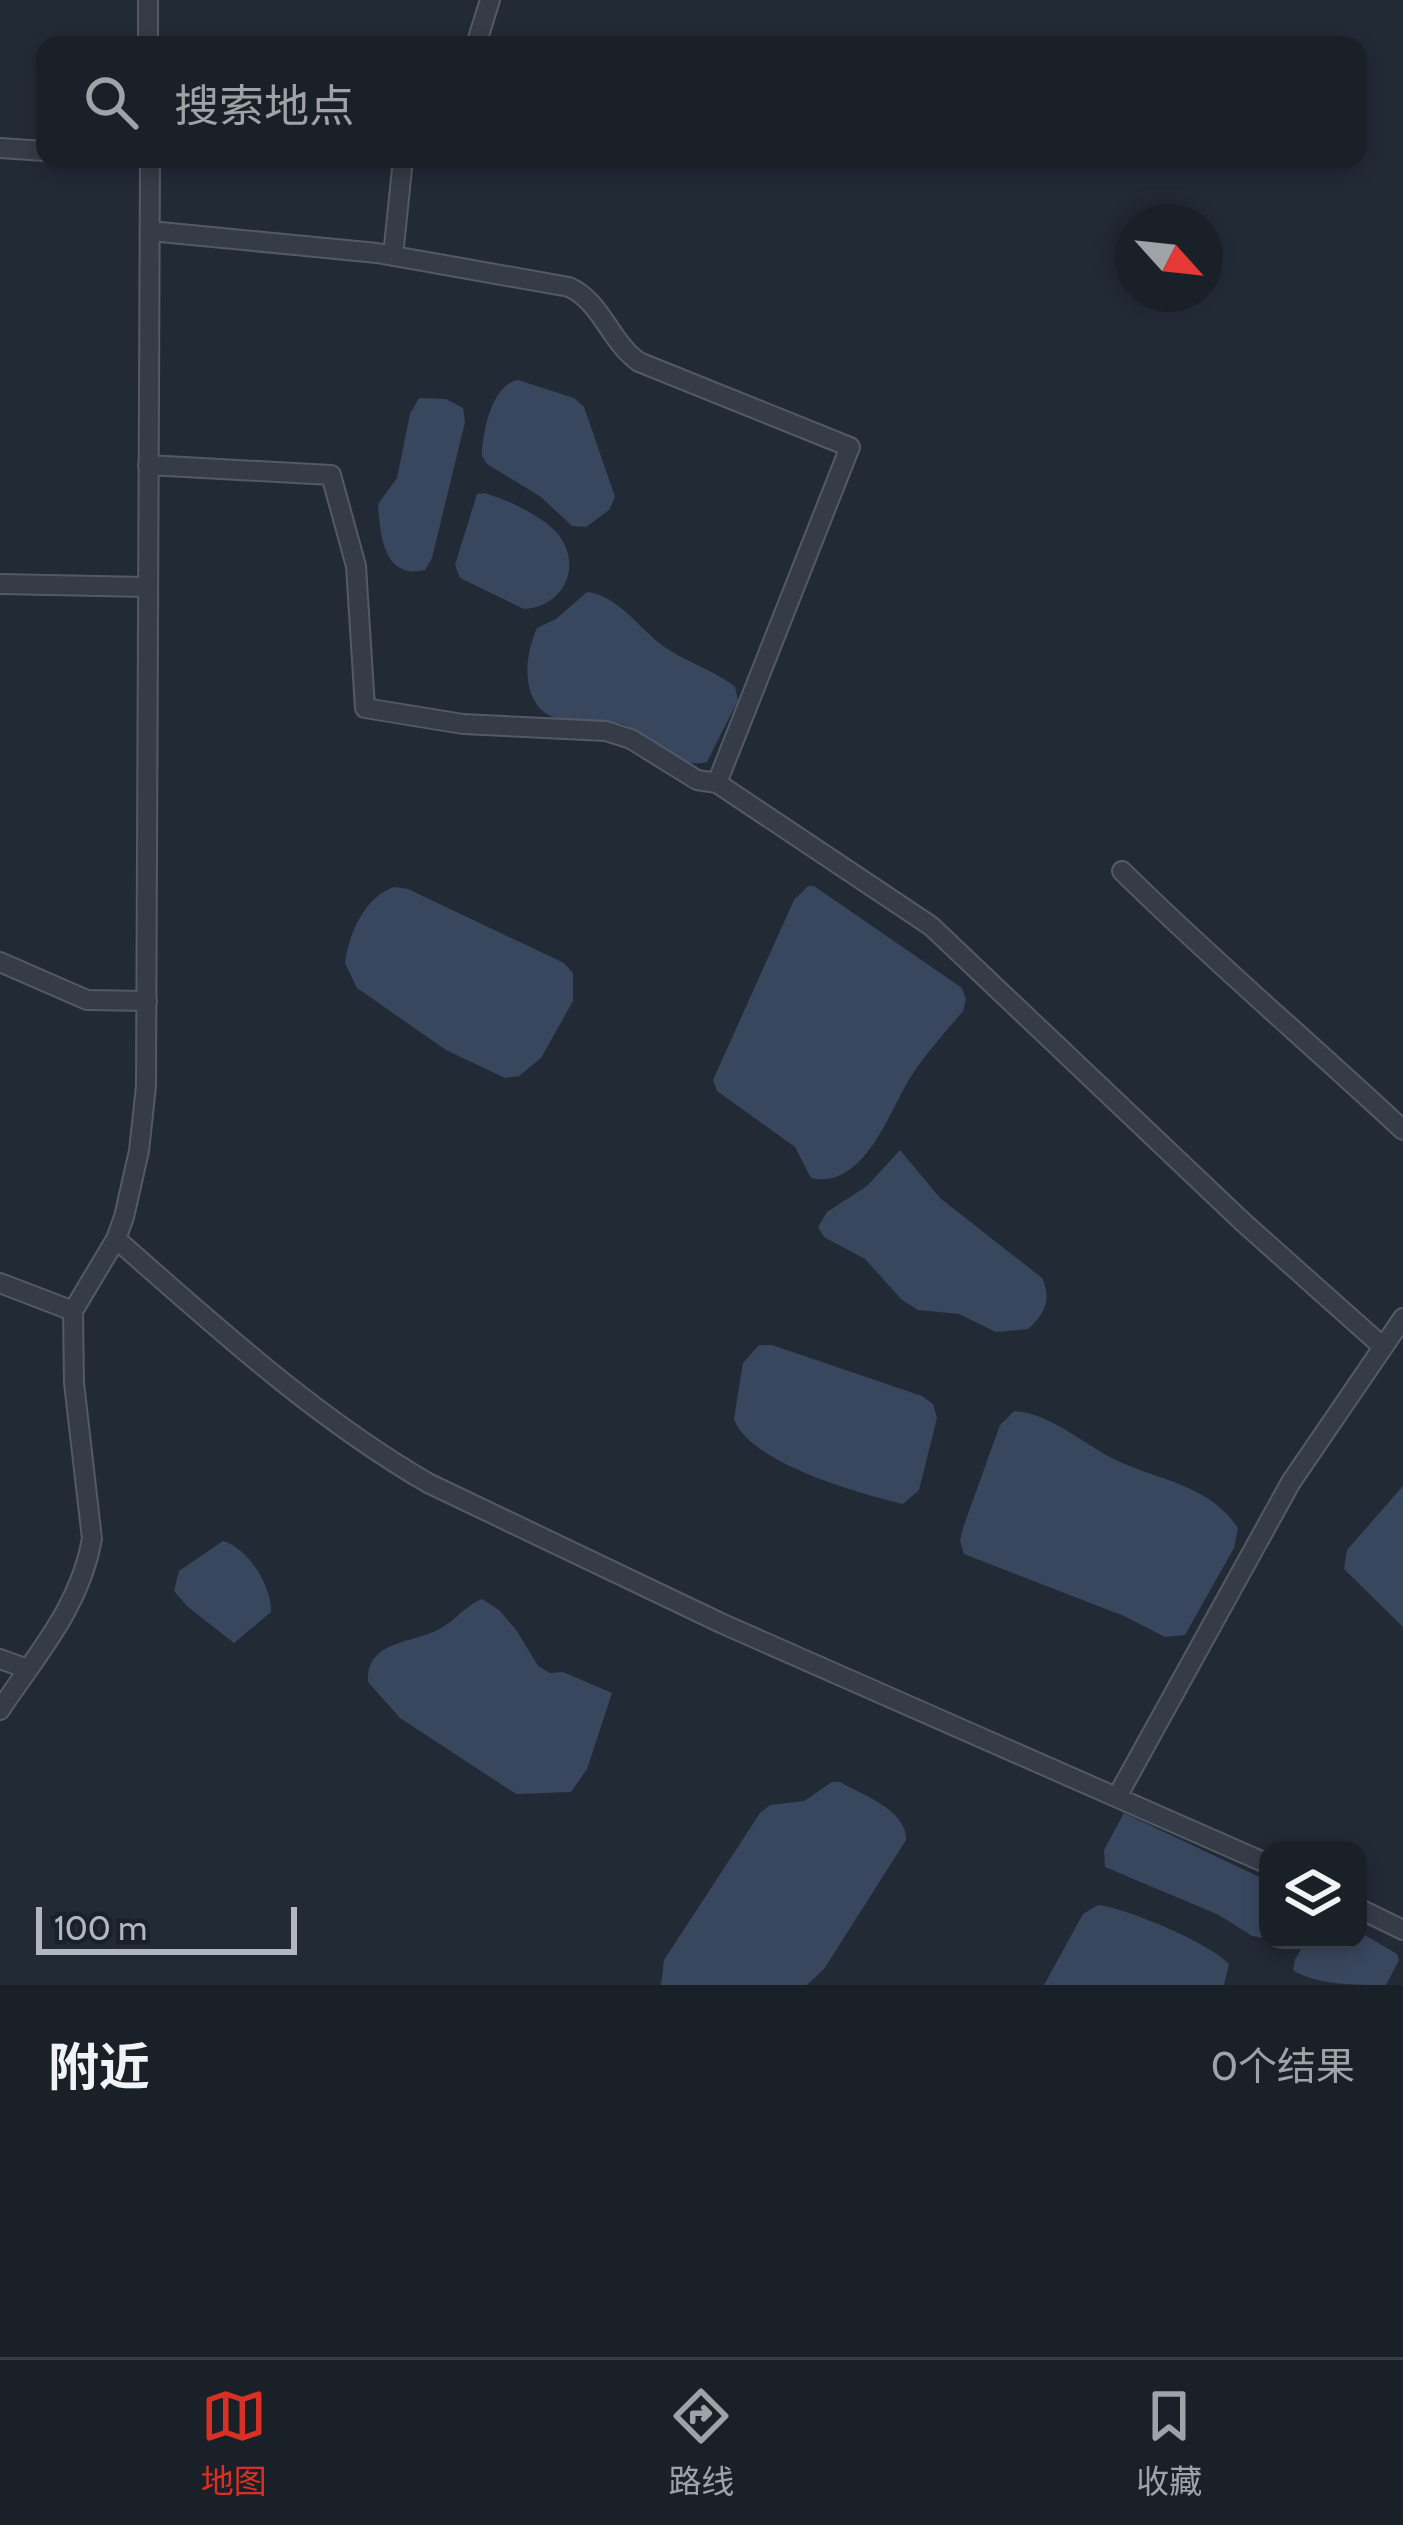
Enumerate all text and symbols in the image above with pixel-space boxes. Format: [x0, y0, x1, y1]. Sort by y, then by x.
search box [36, 36, 1367, 168]
icon: search [78, 69, 144, 135]
text: 搜索地点 [174, 79, 354, 133]
north arrow [1115, 204, 1223, 312]
map controls [1259, 1841, 1367, 1949]
button: layers [1259, 1841, 1367, 1949]
scale bar [36, 1901, 297, 1954]
text: 100 m [54, 1908, 147, 1948]
text: 附近 [48, 2036, 150, 2098]
text: 0个结果 [1211, 2042, 1355, 2090]
tab: 地图 [201, 2383, 267, 2503]
tab: 路线 [668, 2383, 734, 2503]
tab: 收藏 [1136, 2383, 1202, 2503]

